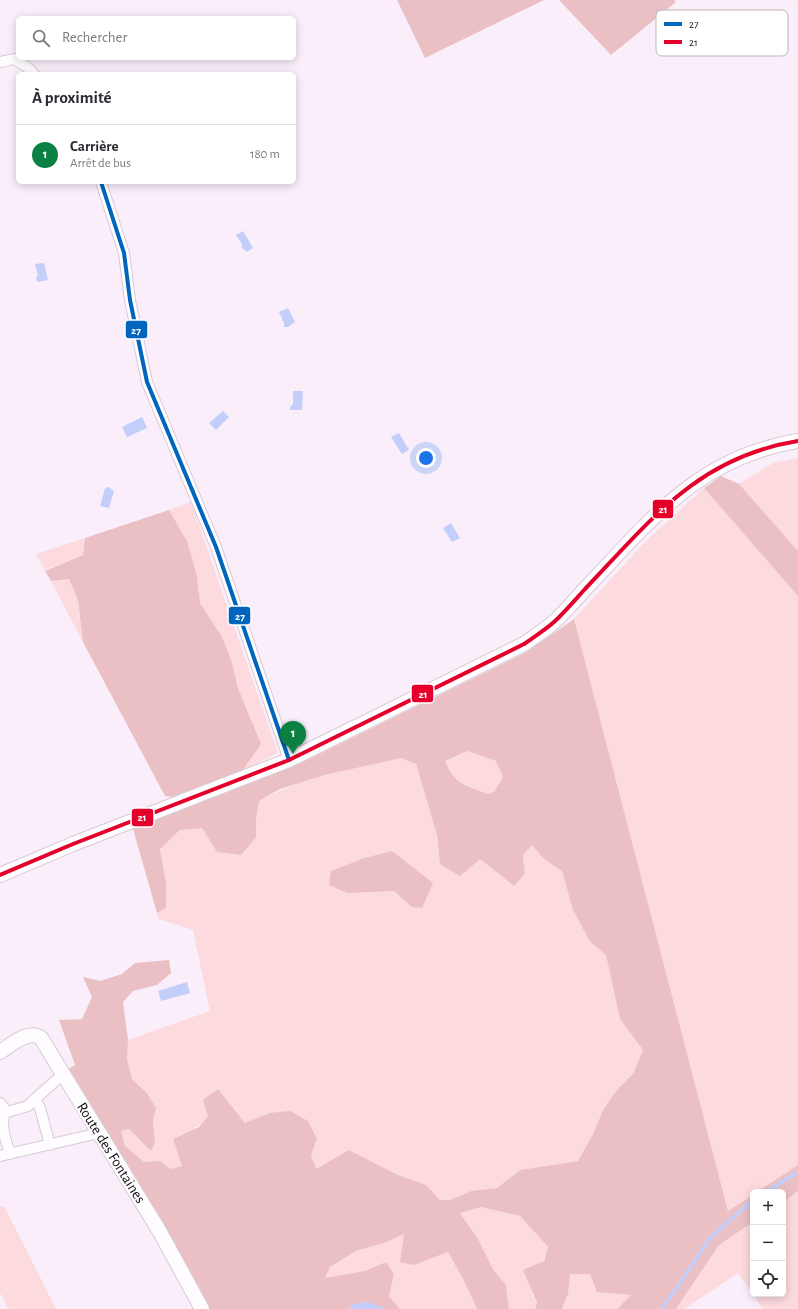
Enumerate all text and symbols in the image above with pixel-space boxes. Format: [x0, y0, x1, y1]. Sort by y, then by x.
legend [656, 10, 788, 56]
search box [16, 16, 296, 60]
text: 27 [689, 19, 699, 30]
icon: search [30, 27, 52, 49]
text: Rechercher [62, 30, 127, 45]
text: 21 [689, 37, 698, 48]
text: À proximité [32, 89, 112, 106]
text: Carrière [70, 139, 119, 154]
text: 1 [43, 148, 47, 161]
text: 180 m [250, 148, 280, 161]
text: Arrêt de bus [70, 157, 131, 170]
line badge: 27 [125, 320, 148, 339]
text: 27 [131, 325, 141, 336]
your location [416, 448, 436, 468]
line badge: 21 [652, 499, 674, 519]
text: 21 [658, 504, 668, 515]
line badge: 27 [228, 606, 251, 625]
text: 27 [235, 611, 245, 622]
line badge: 21 [411, 684, 434, 703]
text: 21 [418, 689, 428, 700]
pin: 1 [280, 721, 306, 754]
line badge: 21 [131, 808, 154, 827]
text: 21 [137, 812, 147, 823]
street label: Route des Fontaines [74, 1100, 148, 1206]
map controls [750, 1189, 786, 1297]
button: + [750, 1189, 786, 1225]
button: − [750, 1225, 786, 1261]
button: locate [750, 1261, 786, 1297]

